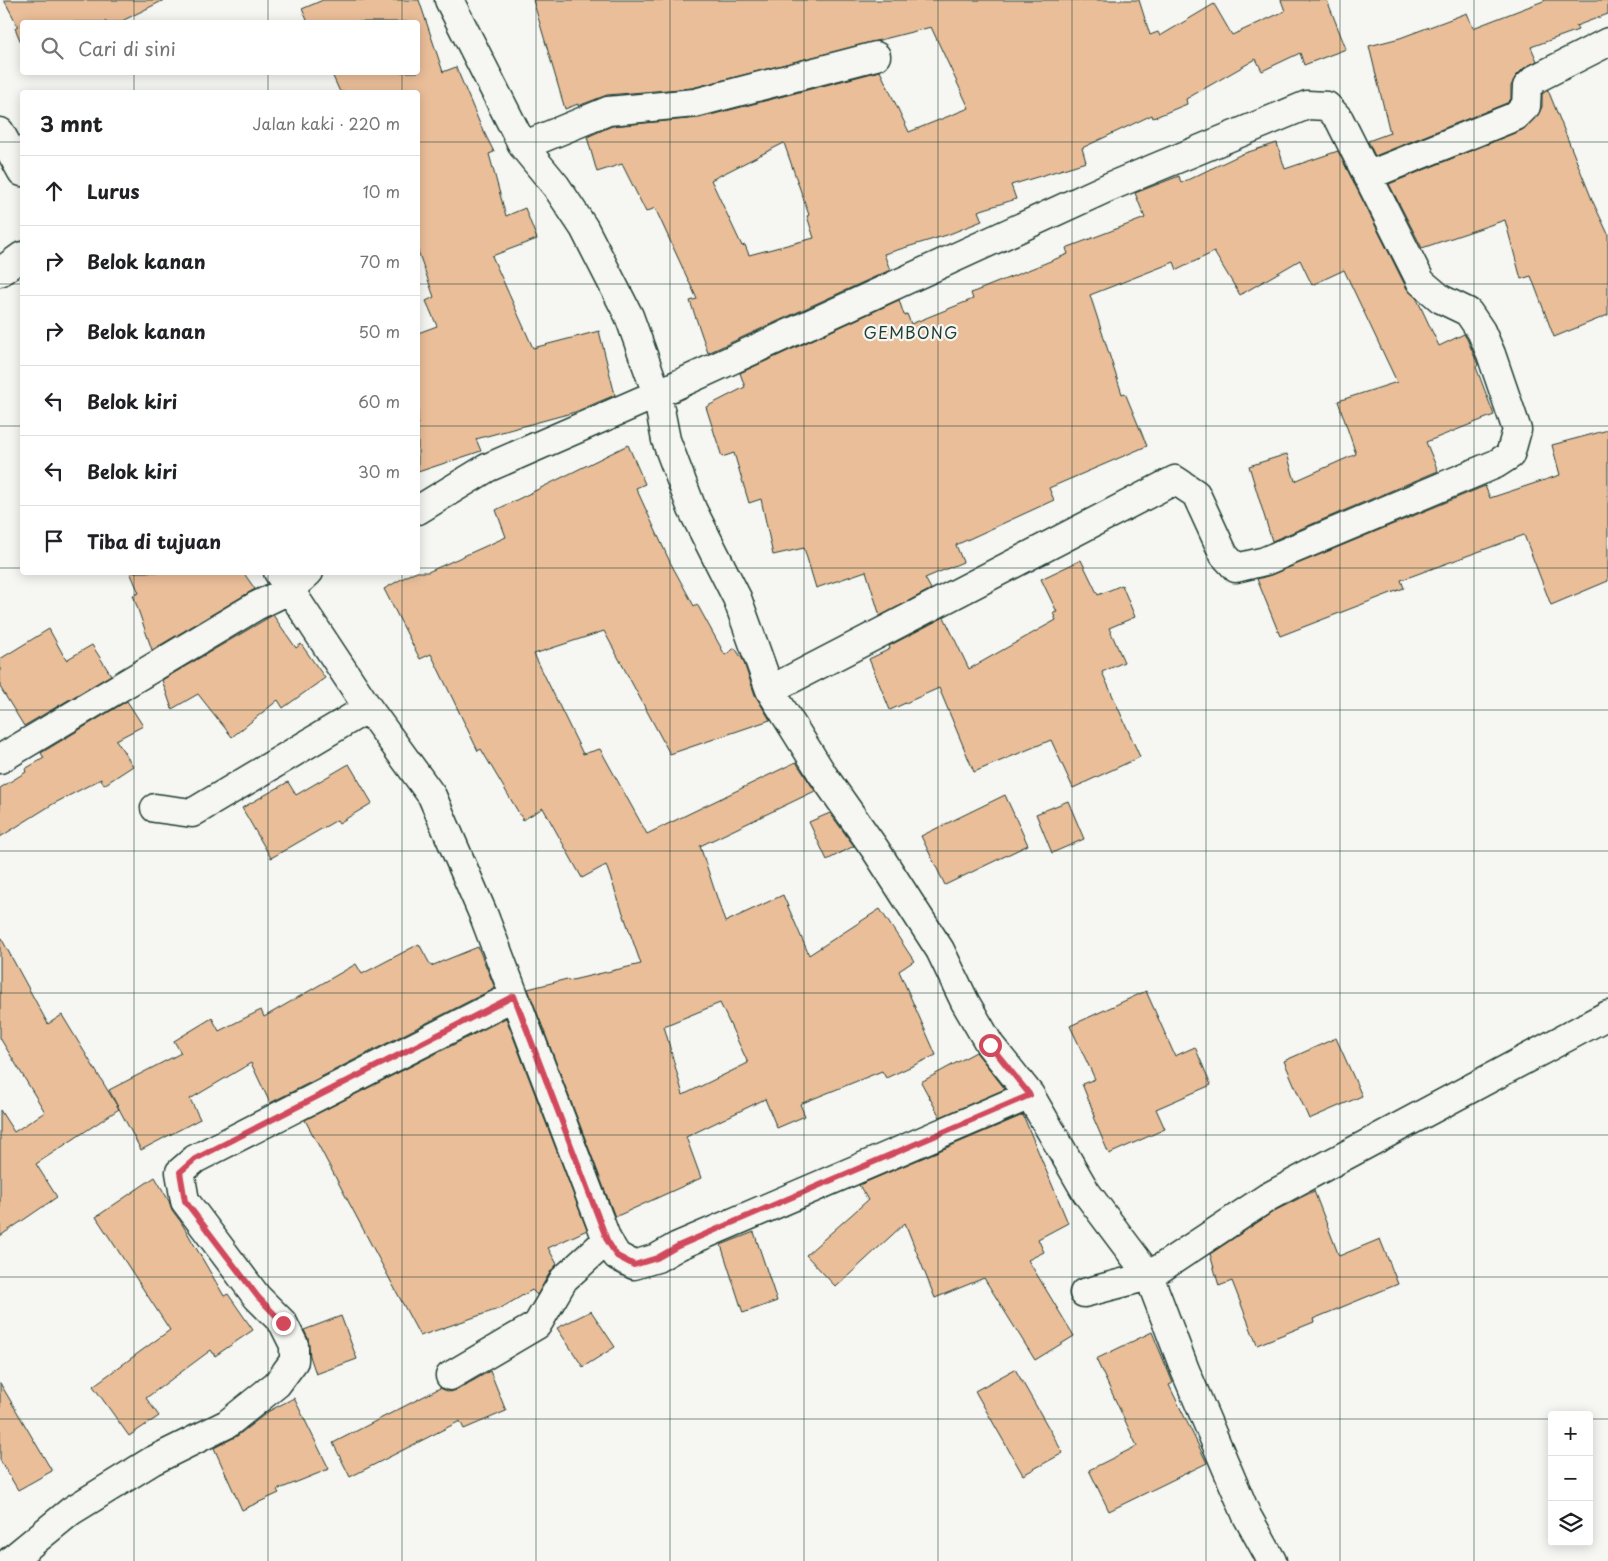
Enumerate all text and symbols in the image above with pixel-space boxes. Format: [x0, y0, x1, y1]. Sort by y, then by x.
search box [20, 20, 420, 75]
icon: search [38, 34, 66, 62]
text: Cari di sini [78, 34, 176, 62]
text: 3 mnt [40, 107, 103, 139]
text: Jalan kaki · 220 m [253, 111, 400, 135]
icon: ahead [40, 177, 68, 205]
text: Lurus [87, 177, 140, 205]
text: 10 m [363, 179, 400, 203]
icon: right [40, 247, 68, 275]
text: Belok kanan [87, 247, 206, 275]
text: 70 m [360, 249, 400, 273]
icon: right [40, 317, 68, 345]
text: Belok kanan [87, 317, 206, 345]
text: 50 m [359, 319, 400, 343]
district label: GEMBONG [864, 320, 958, 344]
icon: left [40, 387, 68, 415]
text: Belok kiri [87, 387, 177, 415]
text: 60 m [358, 389, 400, 413]
icon: left [40, 457, 68, 485]
text: Belok kiri [87, 457, 177, 485]
text: 30 m [358, 459, 400, 483]
icon: arrive [40, 527, 68, 555]
text: Tiba di tujuan [87, 527, 221, 555]
route start [979, 1034, 1002, 1057]
route end [272, 1312, 295, 1335]
map controls [1548, 1411, 1593, 1546]
button: + [1548, 1411, 1593, 1456]
button: − [1548, 1456, 1593, 1501]
button: layers [1548, 1501, 1593, 1546]

